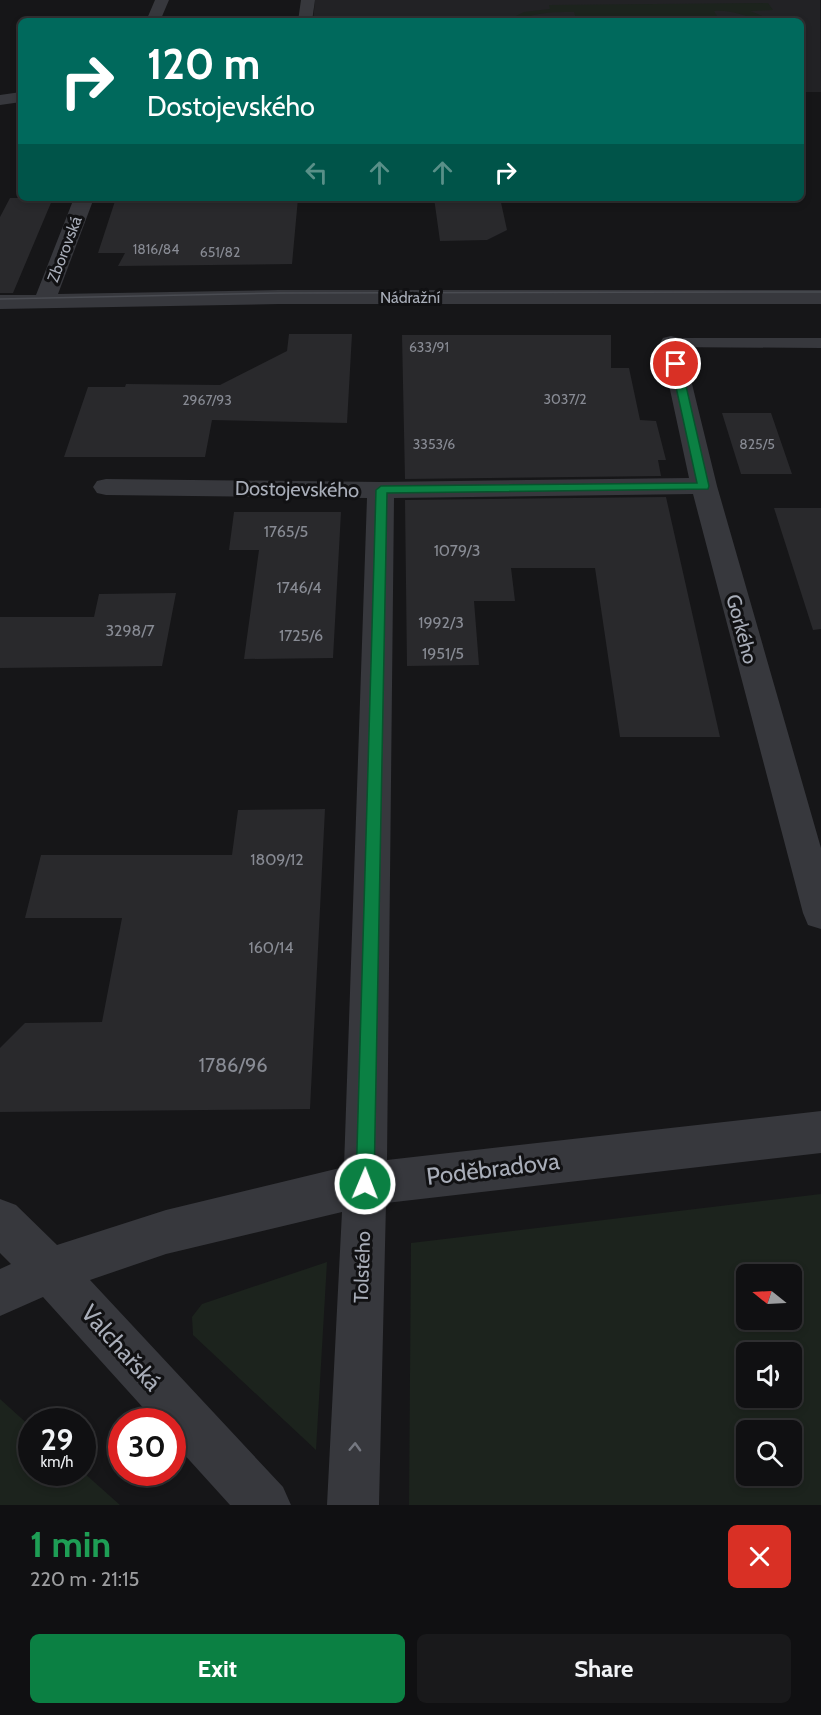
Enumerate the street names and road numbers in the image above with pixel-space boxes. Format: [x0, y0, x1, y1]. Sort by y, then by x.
street label: Zborovská [43, 213, 86, 285]
street label: Nádražní [380, 288, 441, 307]
street label: Dostojevského [235, 476, 359, 502]
street label: Gorkého [721, 591, 763, 667]
street label: Poděbradova [425, 1146, 562, 1191]
street label: Tolstého [349, 1231, 375, 1303]
street label: Valchařská [75, 1299, 168, 1397]

